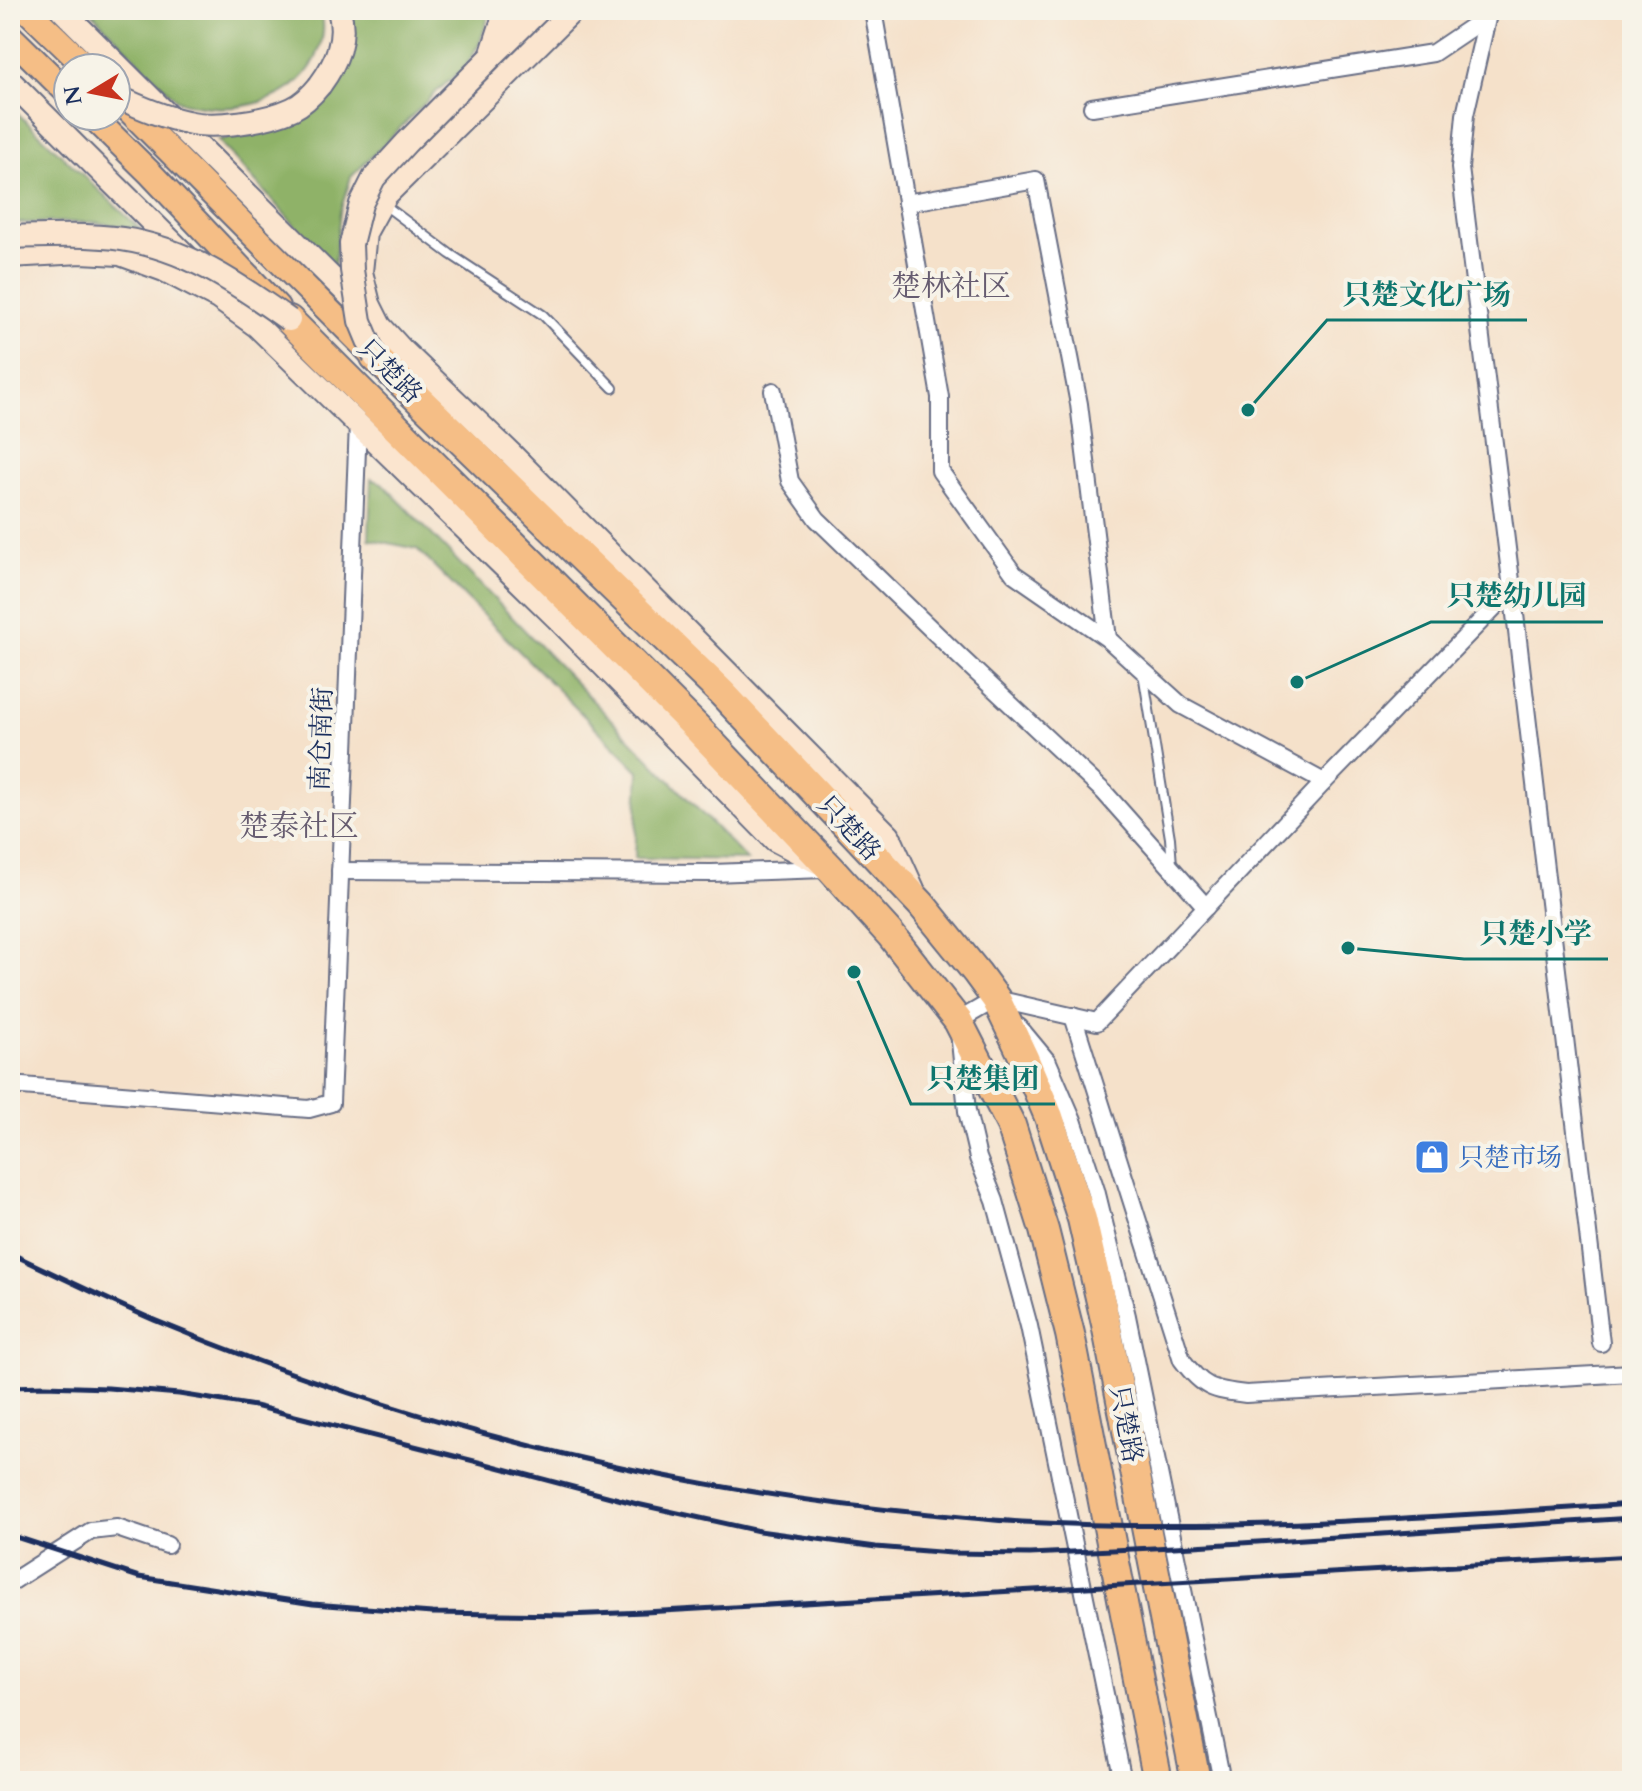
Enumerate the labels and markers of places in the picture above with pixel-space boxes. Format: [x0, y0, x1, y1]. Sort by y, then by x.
callout: 只楚文化广场 [1327, 268, 1527, 320]
callout: 只楚幼儿园 [1431, 570, 1603, 622]
callout: 只楚小学 [1464, 907, 1608, 959]
callout: 只楚集团 [911, 1052, 1055, 1104]
shop icon: 只楚市场 [1413, 1138, 1451, 1176]
place label: 只楚市场 [1458, 1140, 1562, 1175]

